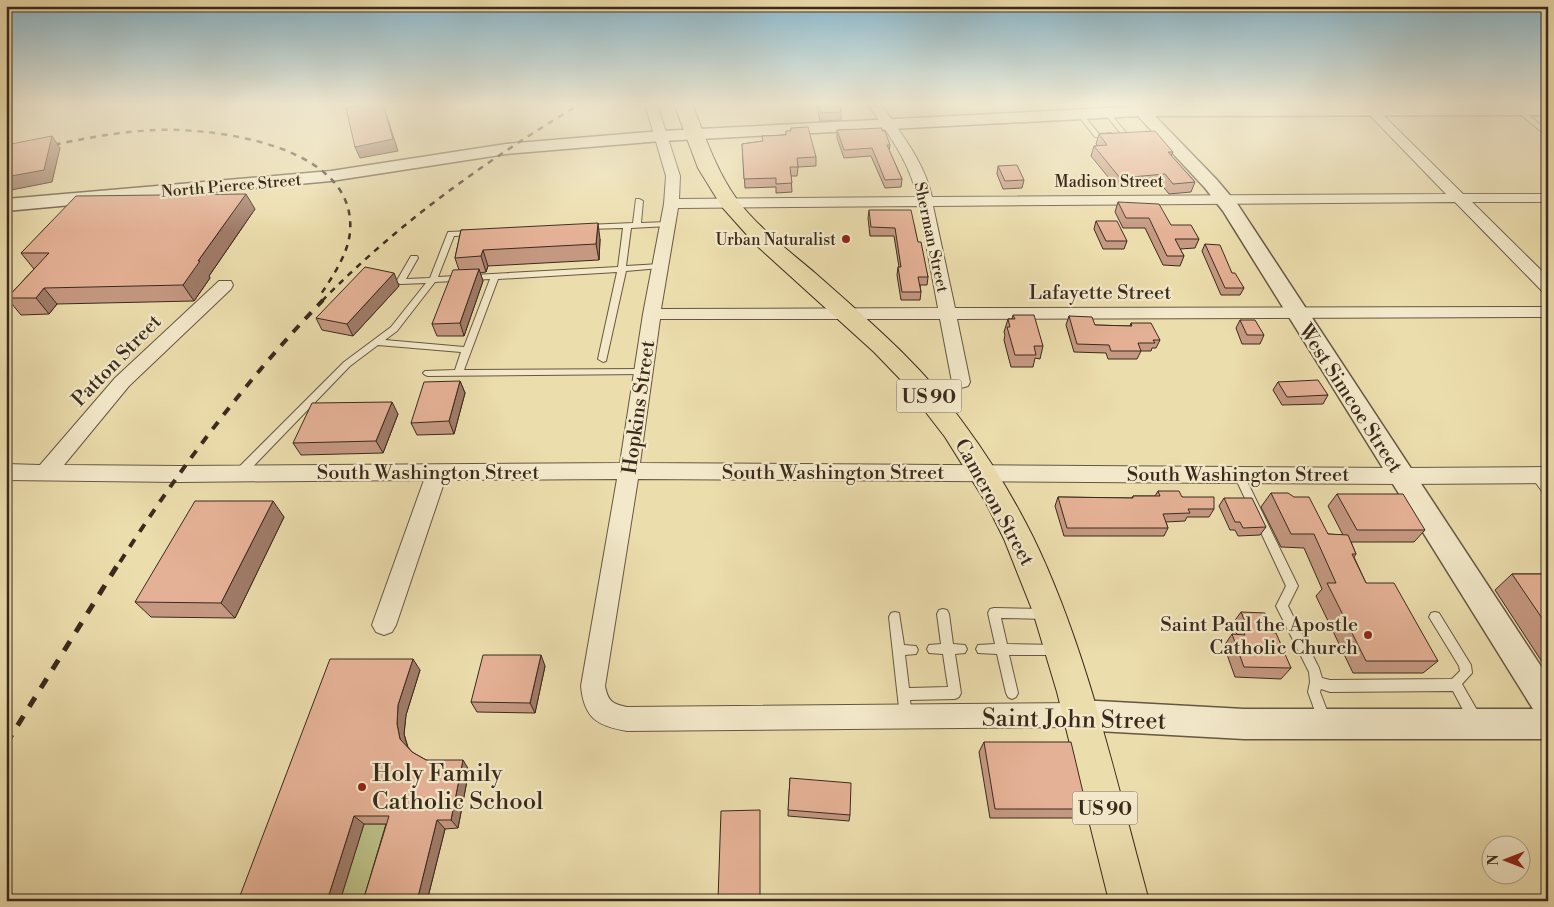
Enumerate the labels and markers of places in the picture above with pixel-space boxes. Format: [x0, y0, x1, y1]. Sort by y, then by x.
place label: Urban Naturalist [715, 230, 836, 250]
marker: Urban Naturalist [840, 233, 852, 245]
place label: Saint Paul the Apostle Catholic Church [1160, 613, 1358, 661]
marker: Saint Paul the Apostle Catholic Church [1362, 629, 1374, 641]
place label: Holy Family Catholic School [372, 759, 543, 817]
marker: Holy Family Catholic School [356, 781, 368, 793]

